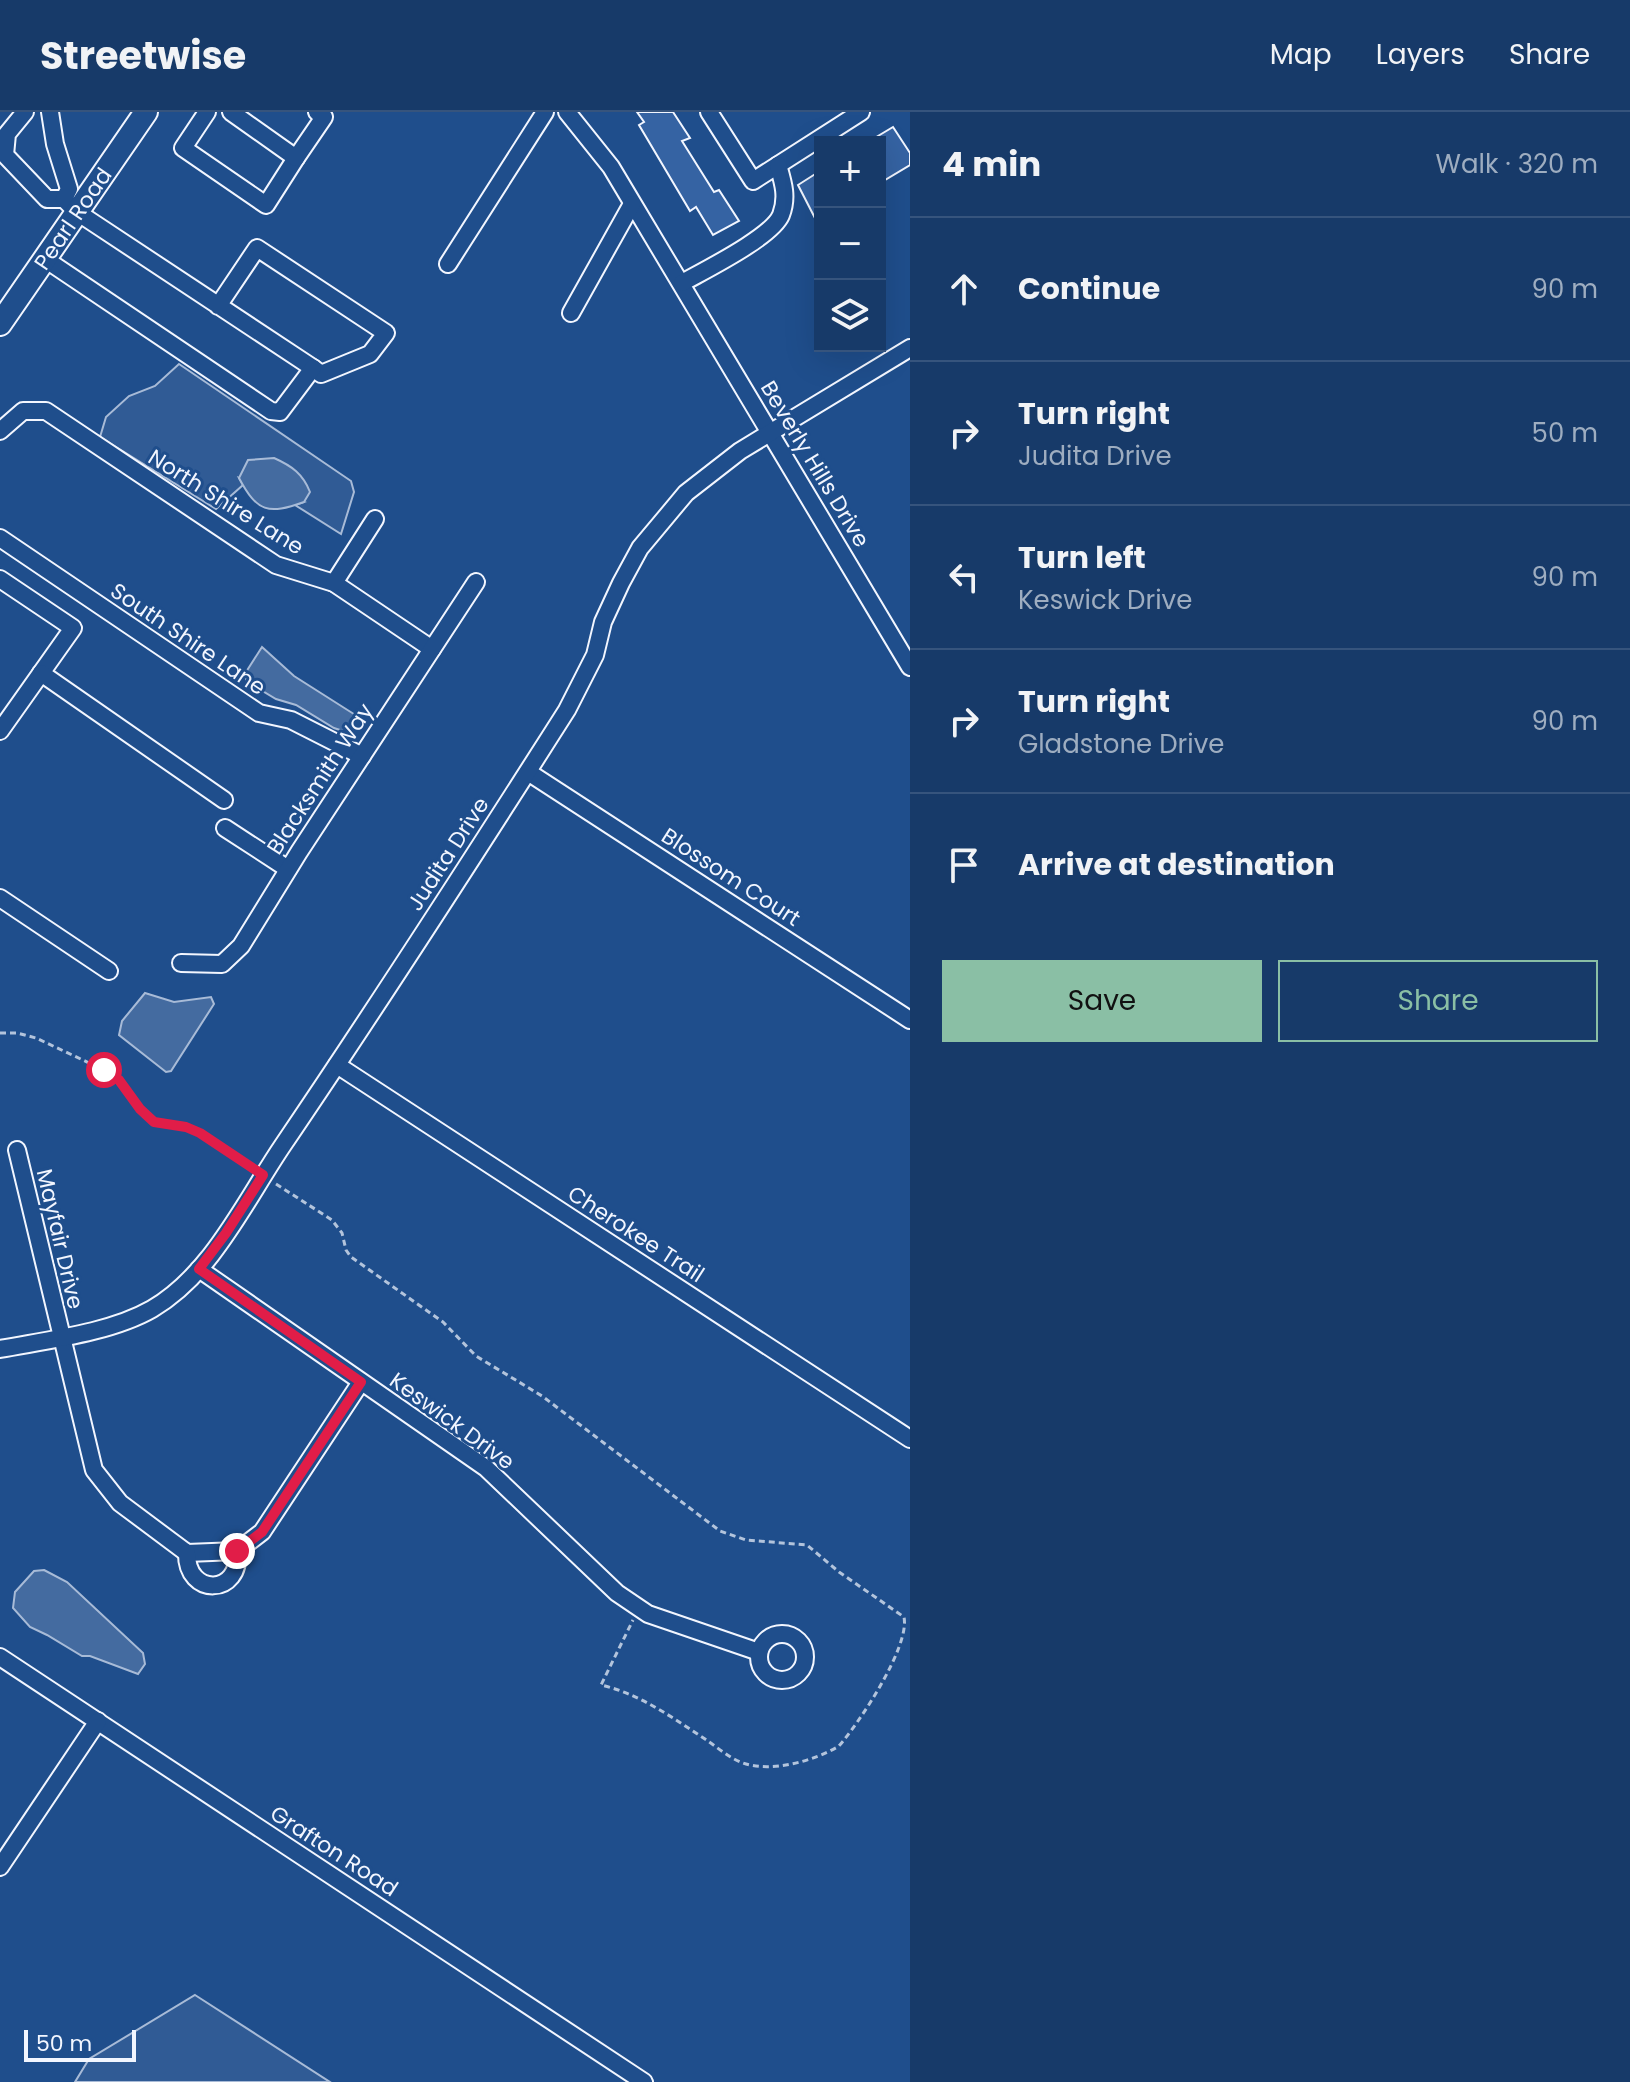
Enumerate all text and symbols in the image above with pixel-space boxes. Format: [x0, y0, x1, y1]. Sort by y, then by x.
text: Streetwise [40, 29, 246, 82]
text: Map [1270, 35, 1332, 74]
text: Layers [1376, 35, 1465, 74]
text: Share [1509, 35, 1590, 74]
map controls [814, 136, 886, 352]
button: + [814, 136, 886, 208]
text: 4 min [942, 140, 1041, 188]
text: Walk · 320 m [1436, 146, 1598, 182]
street label: Pearl Road [26, 161, 119, 276]
button: − [814, 208, 886, 280]
icon: ahead [942, 267, 986, 311]
text: Continue [1018, 267, 1160, 310]
text: 90 m [1532, 271, 1598, 307]
button: layers [814, 280, 886, 352]
street label: Beverly Hills Drive [753, 375, 877, 553]
text: Turn right [1018, 392, 1170, 435]
icon: right [942, 411, 986, 455]
text: 50 m [1532, 415, 1598, 451]
text: Judita Drive [1018, 438, 1172, 474]
street label: North Shire Lane [142, 442, 310, 562]
text: Turn left [1018, 536, 1146, 579]
icon: left [942, 555, 986, 599]
text: 90 m [1532, 559, 1598, 595]
street label: South Shire Lane [104, 575, 272, 703]
text: Keswick Drive [1018, 582, 1192, 618]
text: Turn right [1018, 680, 1170, 723]
street label: Blacksmith Way [259, 697, 381, 861]
icon: right [942, 699, 986, 743]
text: 90 m [1532, 703, 1598, 739]
text: Gladstone Drive [1018, 726, 1224, 762]
street label: Judita Drive [400, 791, 496, 917]
street label: Blossom Court [655, 820, 807, 934]
icon: arrive [942, 843, 986, 887]
text: Arrive at destination [1018, 843, 1335, 886]
button: Save [942, 960, 1262, 1042]
button: Share [1278, 960, 1598, 1042]
route start [86, 1052, 122, 1088]
street label: Mayfair Drive [29, 1166, 91, 1312]
street label: Cherokee Trail [562, 1178, 710, 1290]
street label: Keswick Drive [383, 1365, 521, 1477]
route end [219, 1533, 255, 1569]
street label: Grafton Road [264, 1798, 404, 1904]
scale bar [24, 2026, 136, 2062]
text: 50 m [36, 2028, 92, 2059]

